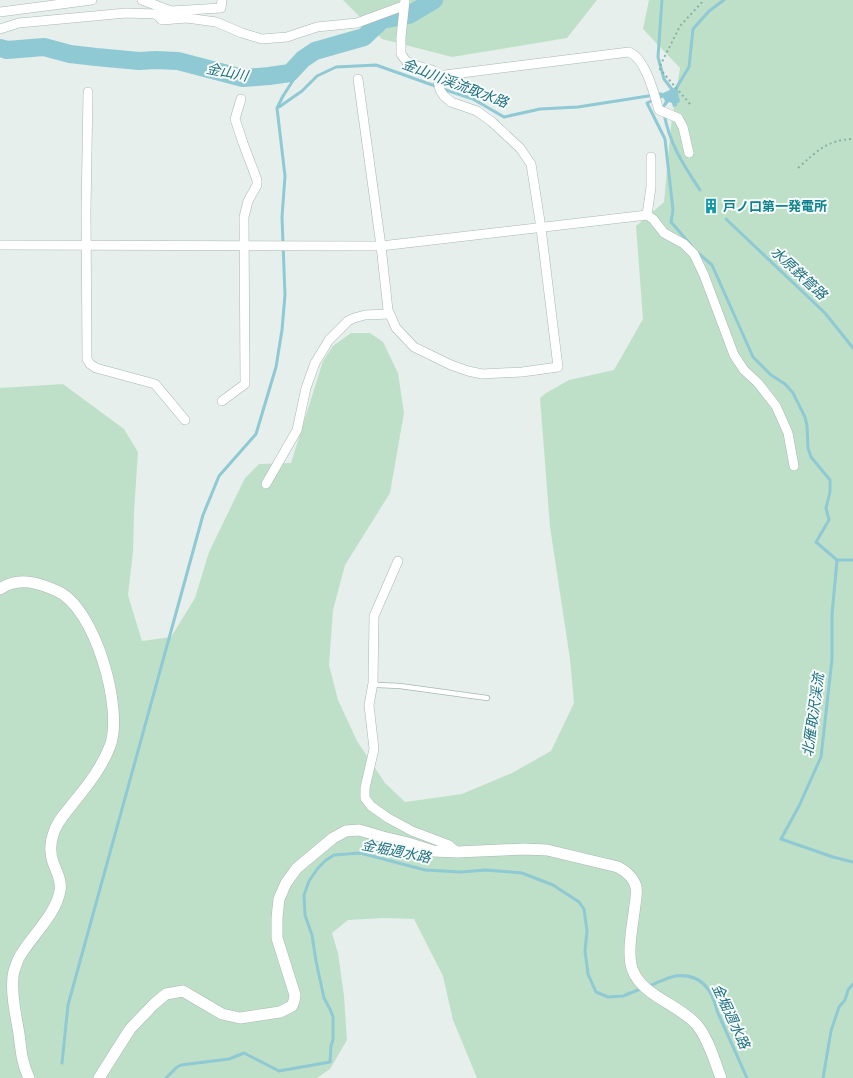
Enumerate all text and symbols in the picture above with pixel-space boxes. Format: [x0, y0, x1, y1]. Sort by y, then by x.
water label: 金山川渓流取水路 [399, 55, 511, 112]
water label: 金山川 [205, 60, 251, 85]
building icon: 戸ノ口第一発電所 [702, 197, 720, 215]
place label: 戸ノ口第一発電所 [723, 199, 827, 214]
water label: 水原鉄管路 [767, 243, 831, 304]
water label: 北雁取沢渓流 [799, 670, 828, 758]
water label: 金堀週水路 [360, 836, 433, 867]
water label: 金堀週水路 [708, 981, 753, 1052]

